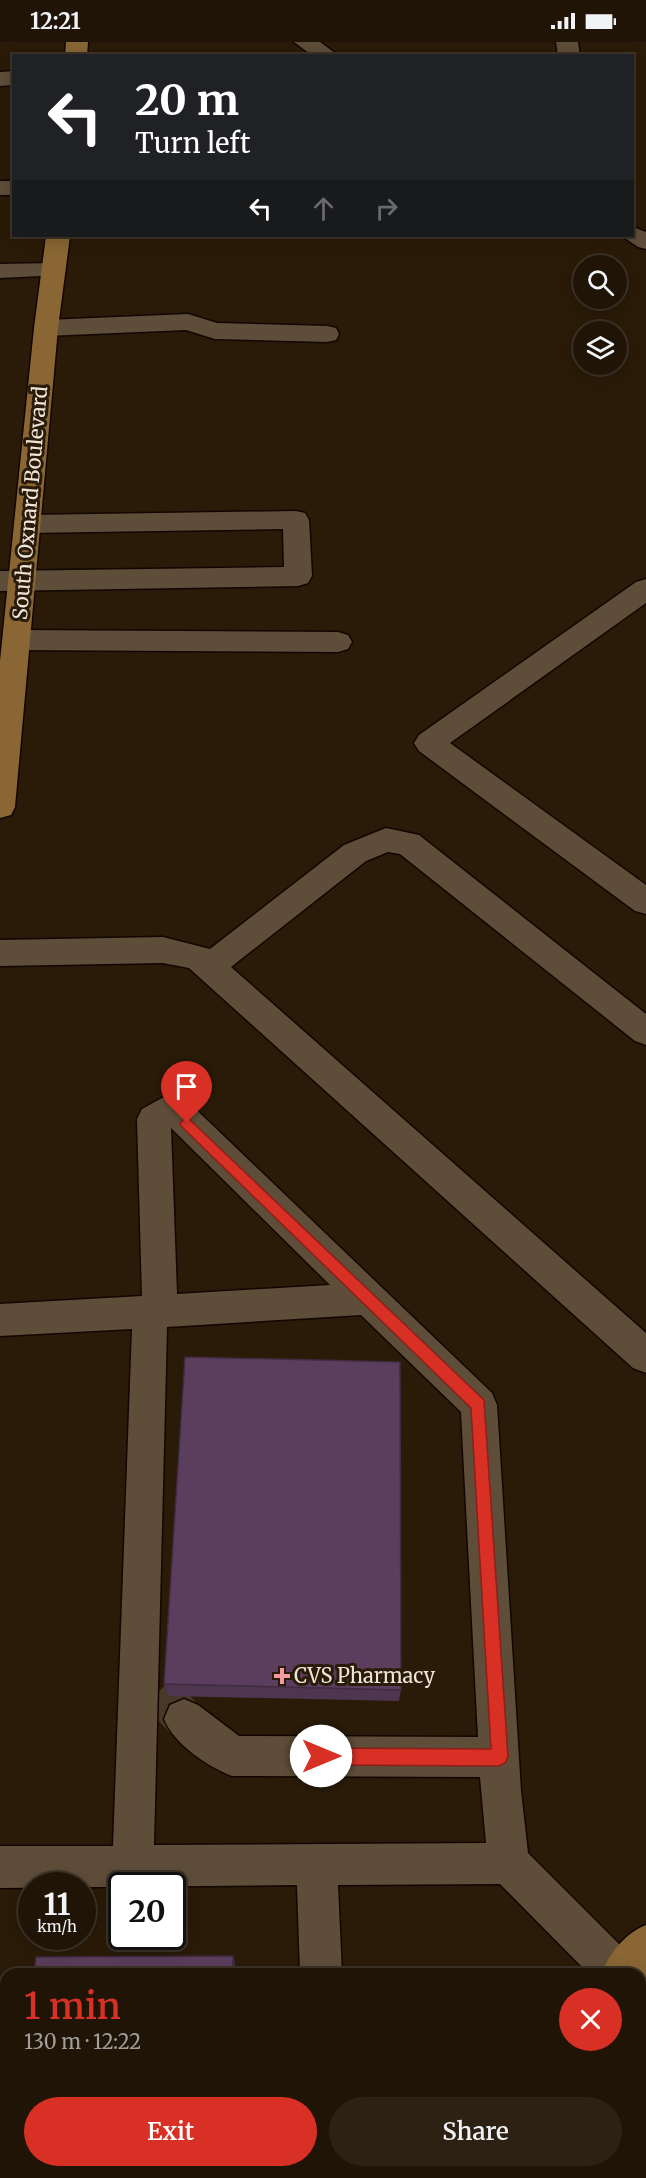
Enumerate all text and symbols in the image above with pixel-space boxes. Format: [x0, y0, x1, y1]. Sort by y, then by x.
text: 12:21 [30, 7, 81, 35]
text: 20 m [135, 74, 239, 126]
icon: left [36, 78, 114, 156]
text: Turn left [135, 126, 250, 160]
icon: left [244, 192, 277, 225]
icon: ahead [307, 192, 340, 225]
icon: right [370, 192, 403, 225]
map controls [573, 255, 627, 375]
button: search [573, 255, 627, 309]
button: layers [573, 321, 627, 375]
street label: South Oxnard Boulevard [7, 385, 52, 621]
pin [161, 1061, 212, 1123]
icon: arrive [170, 1070, 203, 1103]
place label: CVS Pharmacy [294, 1663, 435, 1688]
marker: CVS Pharmacy [275, 1669, 289, 1683]
position arrow [289, 1724, 353, 1788]
speed limit sign: 20 [108, 1872, 186, 1950]
text: 11 [43, 1885, 70, 1923]
text: km/h [37, 1917, 77, 1936]
text: 1 min [24, 1984, 121, 2029]
button: close [559, 1988, 622, 2051]
text: 130 m · 12:22 [24, 2029, 141, 2054]
button: Exit [24, 2097, 317, 2166]
button: Share [329, 2097, 622, 2166]

